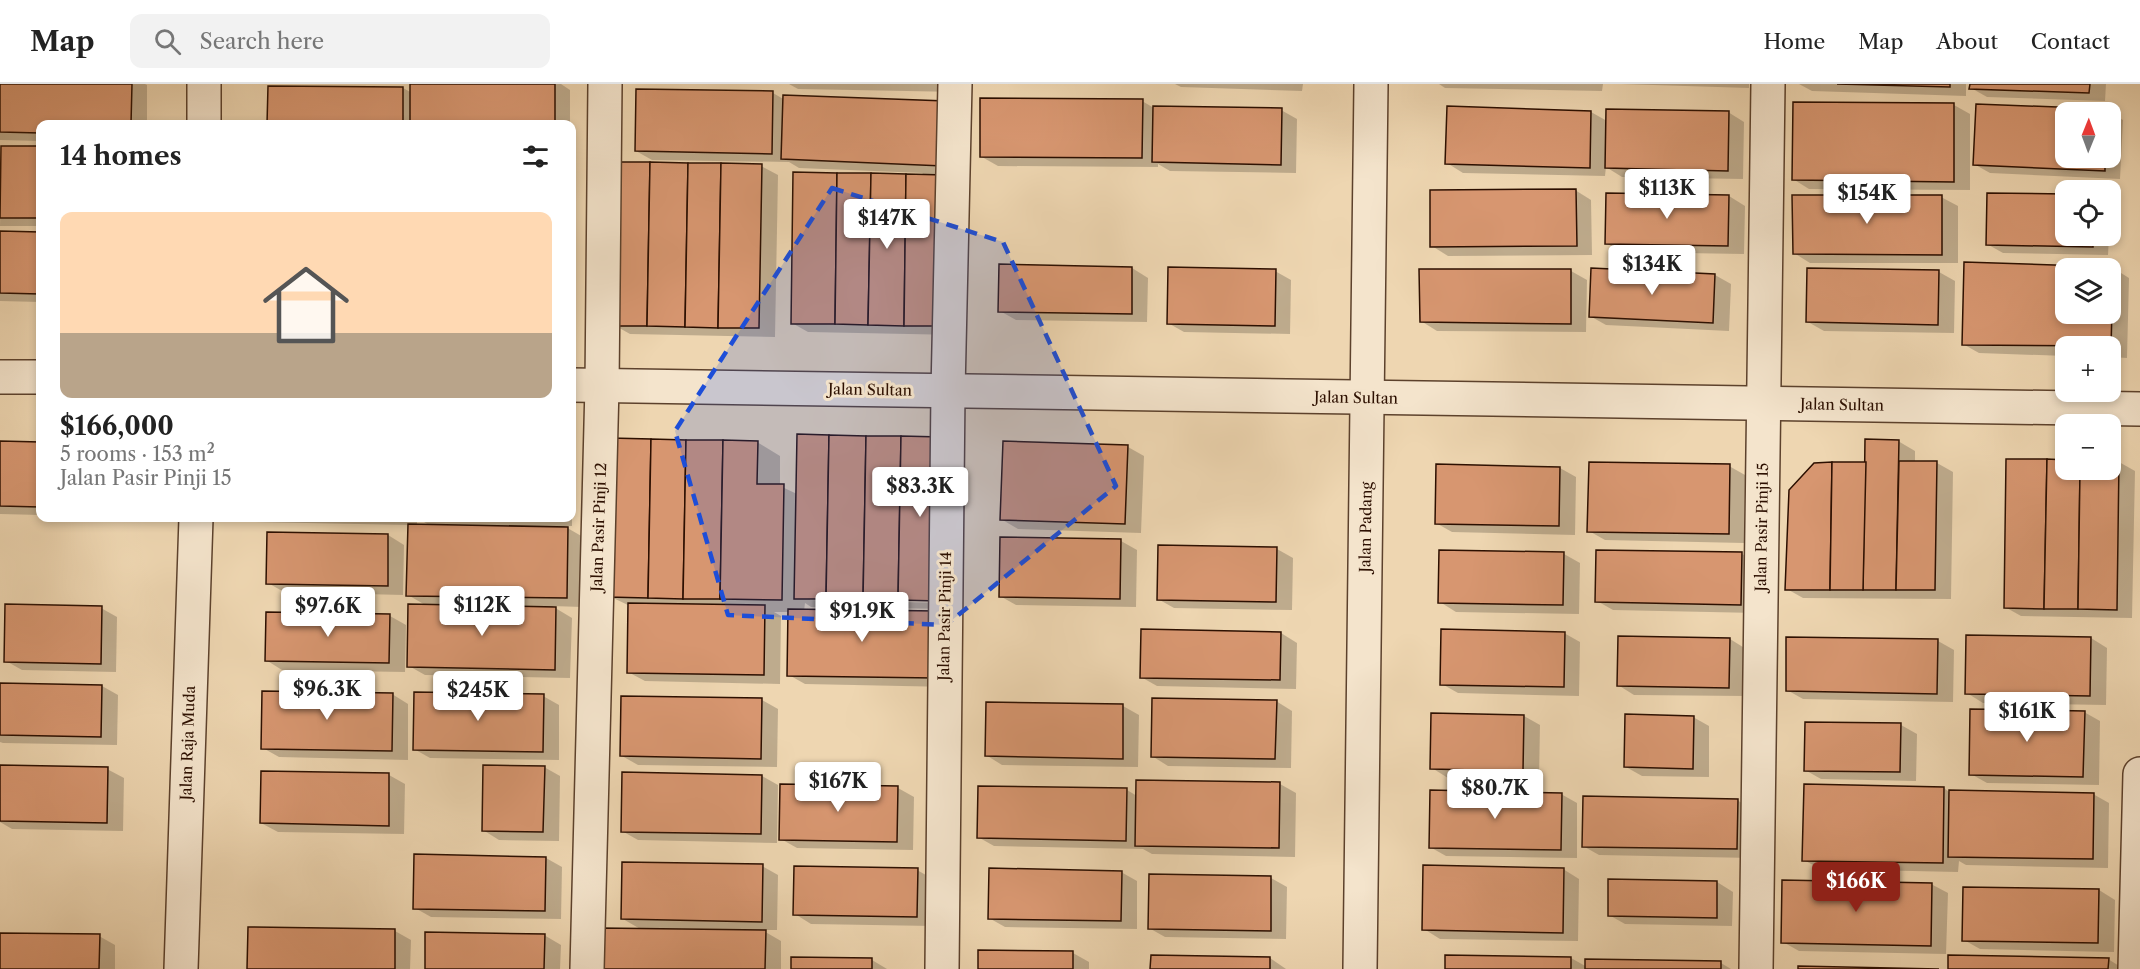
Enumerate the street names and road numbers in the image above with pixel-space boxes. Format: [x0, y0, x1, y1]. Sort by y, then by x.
street label: Jalan Sultan [826, 379, 913, 400]
street label: Jalan Sultan [1312, 387, 1399, 408]
street label: Jalan Sultan [1798, 394, 1885, 415]
street label: Jalan Pasir Pinji 12 [587, 462, 610, 594]
street label: Jalan Pasir Pinji 15 [1751, 463, 1772, 593]
street label: Jalan Padang [1355, 481, 1376, 575]
street label: Jalan Pasir Pinji 14 [934, 551, 955, 683]
street label: Jalan Raja Muda [176, 685, 199, 803]

